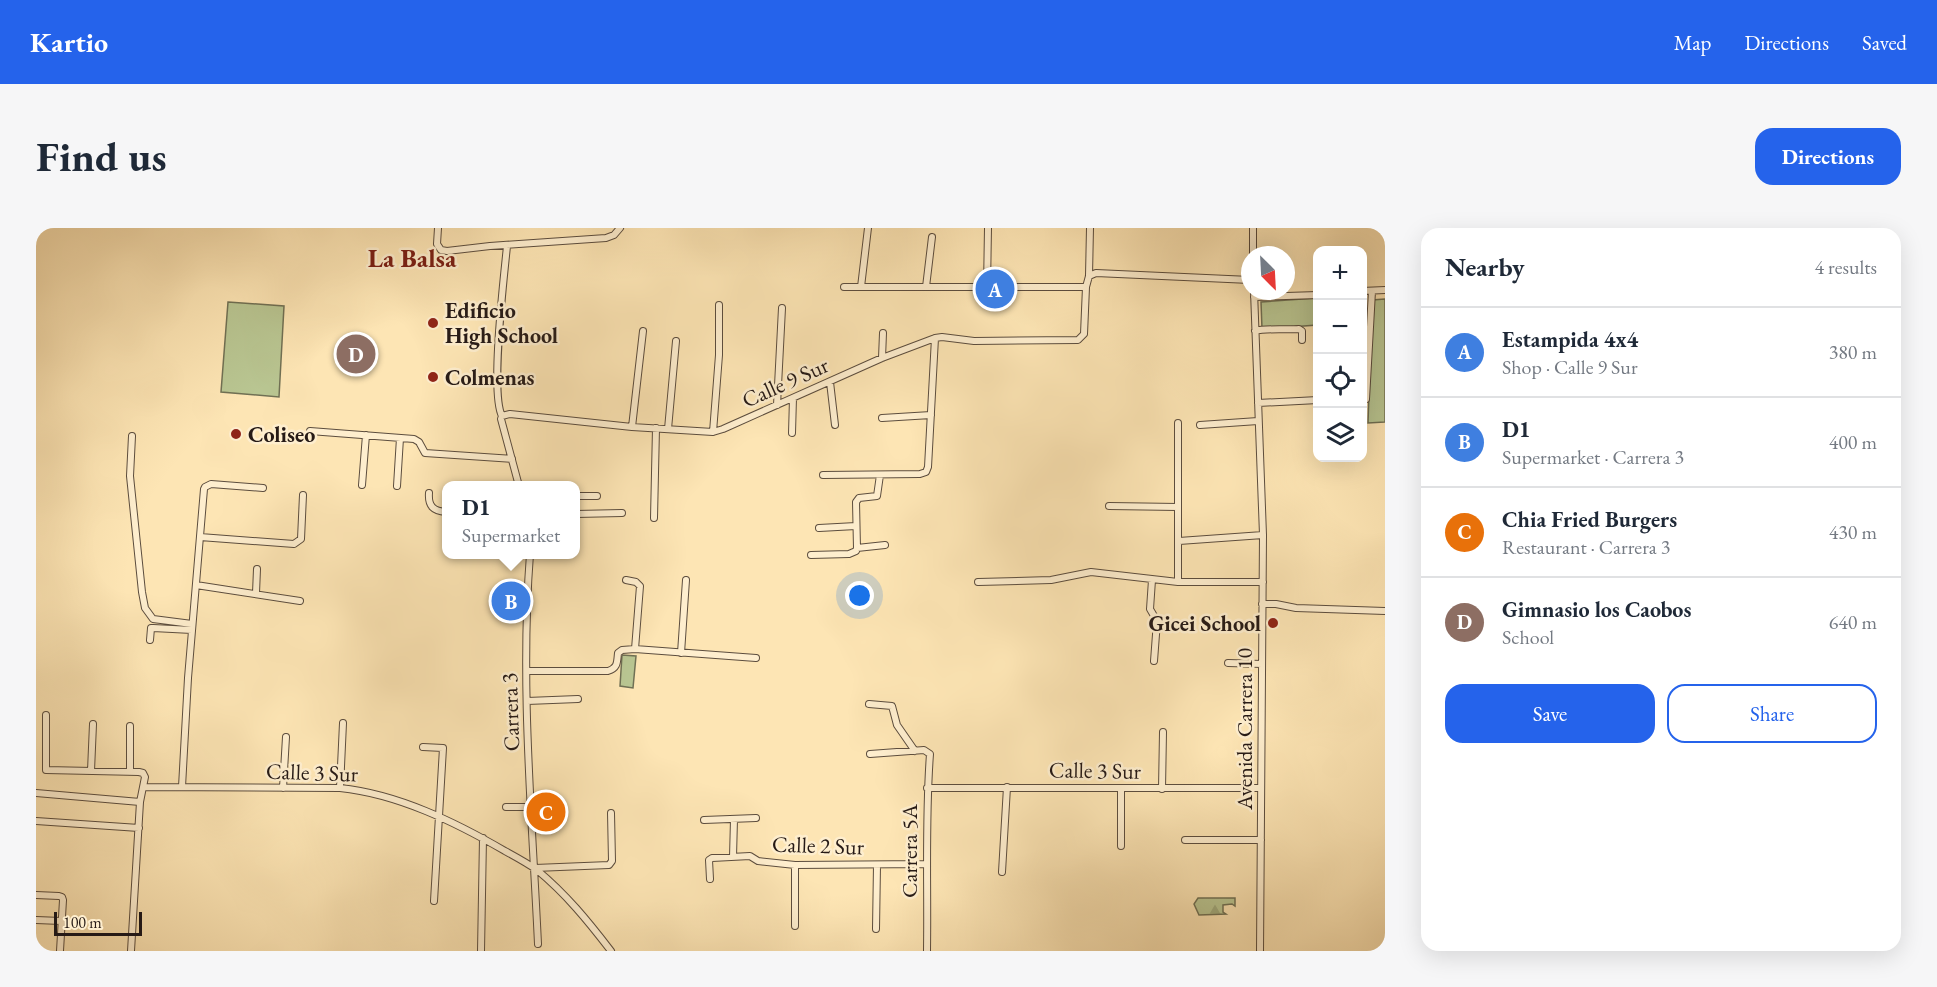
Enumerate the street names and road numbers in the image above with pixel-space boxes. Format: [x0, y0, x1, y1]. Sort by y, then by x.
street label: Calle 9 Sur [737, 350, 834, 414]
street label: Avenida Carrera 10 [1230, 648, 1259, 811]
street label: Carrera 3 [495, 672, 526, 752]
street label: Calle 3 Sur [1049, 755, 1142, 786]
street label: Calle 3 Sur [265, 756, 359, 789]
street label: Carrera 5A [895, 803, 924, 898]
street label: Calle 2 Sur [771, 829, 865, 862]

